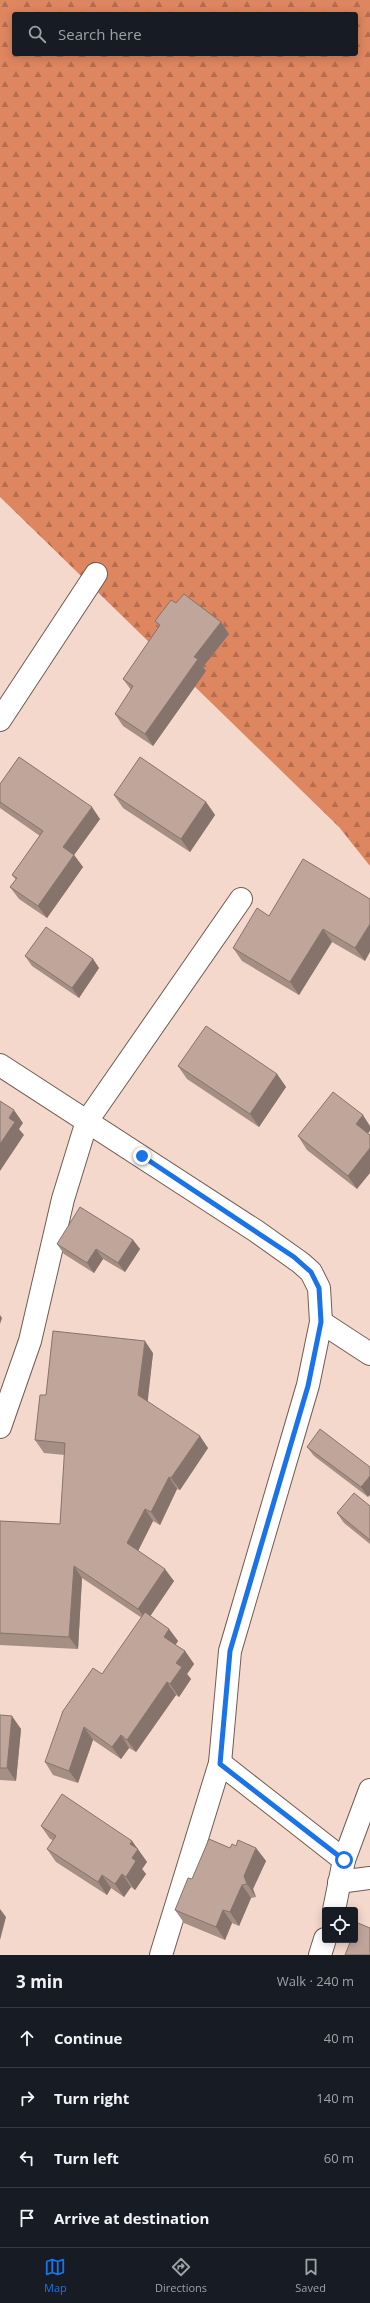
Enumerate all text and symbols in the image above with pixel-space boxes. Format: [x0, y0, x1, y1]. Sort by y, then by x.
search box [12, 12, 358, 56]
icon: search [26, 23, 48, 45]
text: Search here [58, 24, 142, 44]
route end [133, 1147, 151, 1165]
route start [335, 1851, 353, 1869]
map controls [322, 1907, 358, 1943]
button: locate [322, 1907, 358, 1943]
text: 3 min [16, 1970, 63, 1993]
text: Walk · 240 m [277, 1972, 354, 1990]
icon: ahead [16, 2027, 38, 2049]
text: Continue [54, 2028, 122, 2048]
text: 40 m [324, 2029, 354, 2047]
icon: right [16, 2087, 38, 2109]
text: Turn right [54, 2088, 129, 2108]
text: 140 m [316, 2089, 354, 2107]
icon: left [16, 2147, 38, 2169]
text: Turn left [54, 2148, 119, 2168]
text: 60 m [324, 2149, 354, 2167]
icon: arrive [16, 2207, 38, 2229]
text: Arrive at destination [54, 2208, 209, 2228]
tab: Map [44, 2256, 67, 2295]
tab: Directions [155, 2256, 207, 2295]
tab: Saved [295, 2256, 326, 2295]

